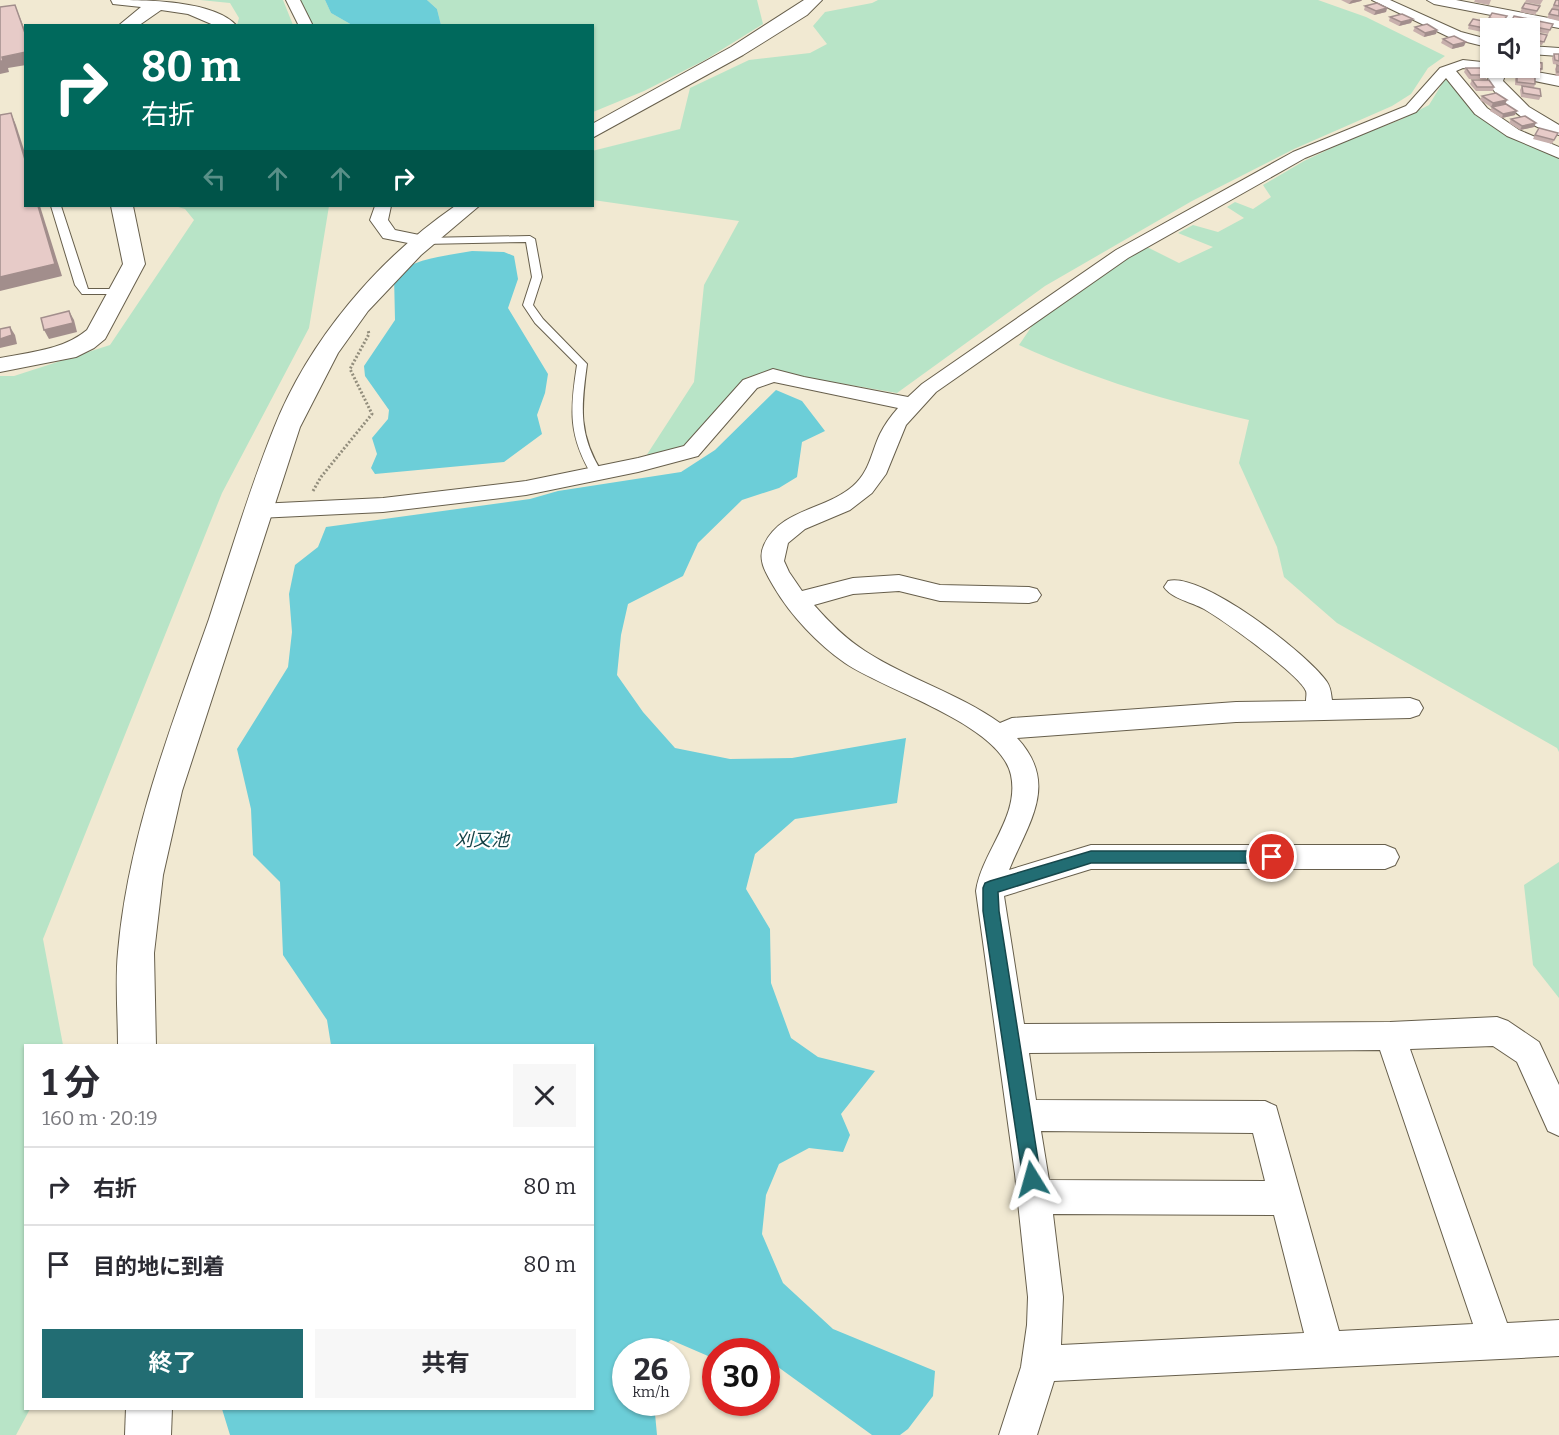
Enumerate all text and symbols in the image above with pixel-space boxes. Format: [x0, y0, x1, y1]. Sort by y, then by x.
map controls [1480, 18, 1540, 78]
button: sound [1480, 18, 1540, 78]
text: 80 m [141, 42, 241, 92]
icon: right [42, 48, 120, 126]
text: 右折 [141, 99, 195, 131]
icon: left [198, 162, 231, 195]
icon: ahead [261, 162, 294, 195]
icon: ahead [324, 162, 357, 195]
icon: right [387, 162, 420, 195]
water label: 刈又池 [455, 829, 511, 851]
pin [1246, 831, 1297, 882]
icon: arrive [1255, 840, 1288, 873]
text: 1 分 [42, 1061, 100, 1105]
button: close [513, 1064, 576, 1127]
text: 160 m · 20:19 [42, 1106, 158, 1130]
position arrow [1000, 1147, 1064, 1211]
icon: right [42, 1170, 75, 1203]
text: 80 m [523, 1173, 576, 1200]
text: 右折 [93, 1175, 137, 1202]
icon: arrive [42, 1248, 75, 1281]
text: 80 m [523, 1251, 576, 1278]
text: 目的地に到着 [93, 1253, 225, 1280]
button: 終了 [42, 1329, 303, 1398]
button: 共有 [315, 1329, 576, 1398]
speed limit sign: 30 [702, 1338, 780, 1416]
text: 26 [634, 1352, 668, 1388]
text: km/h [632, 1383, 670, 1401]

